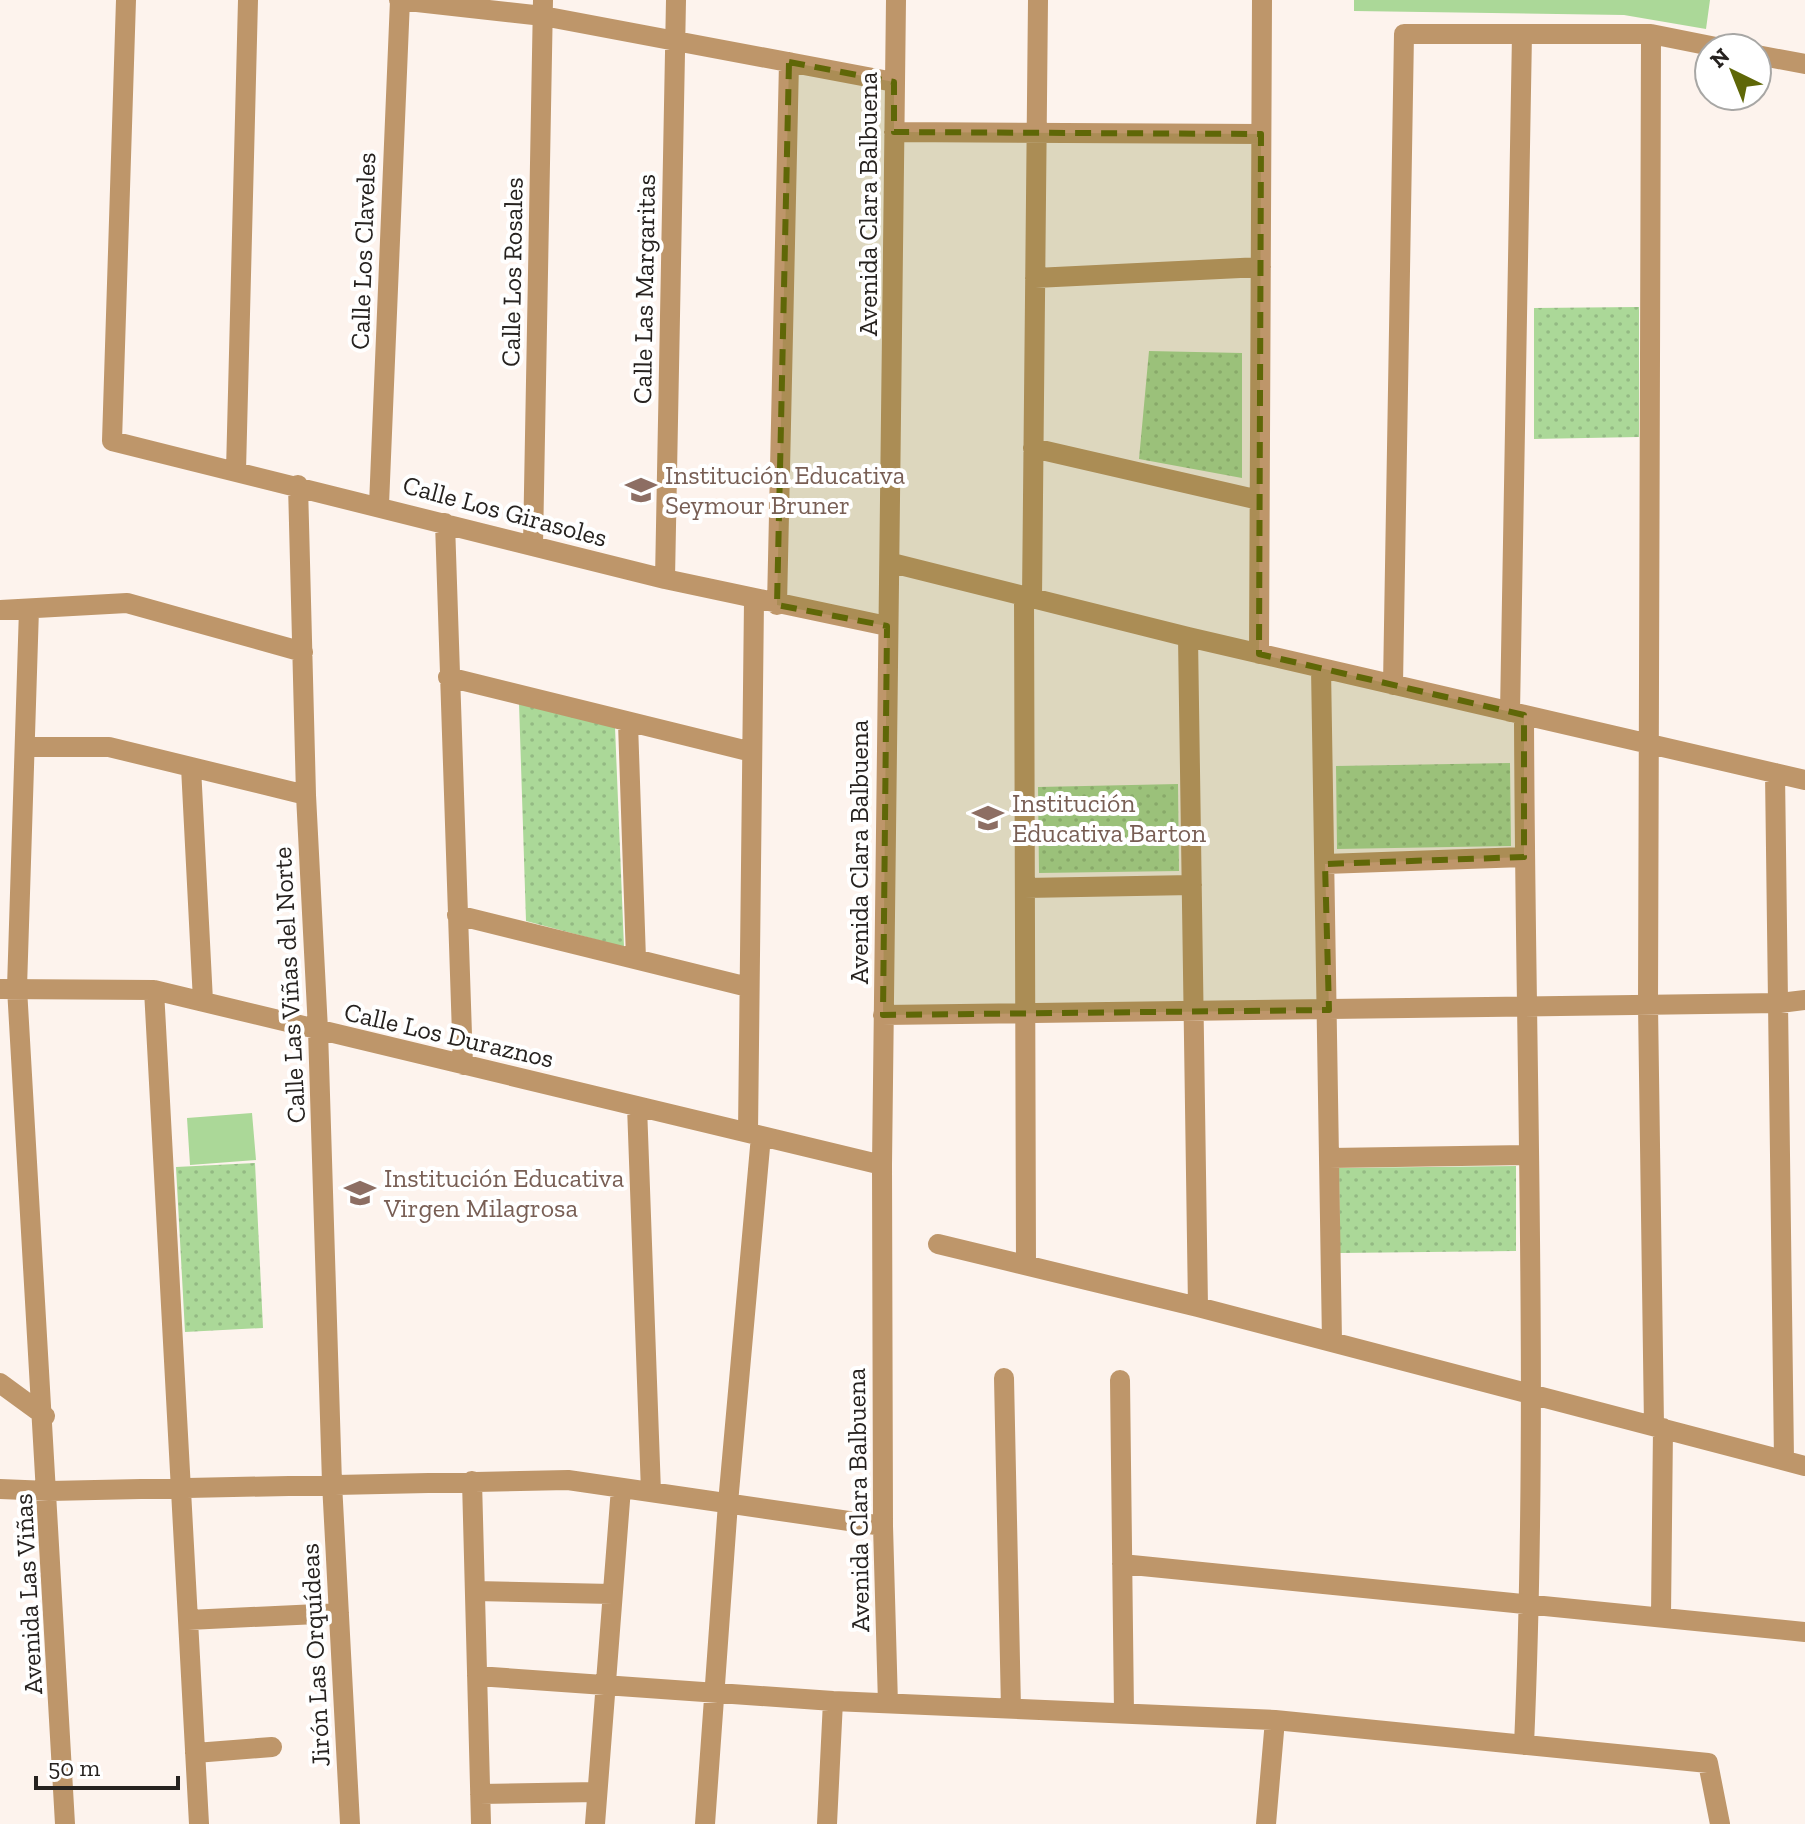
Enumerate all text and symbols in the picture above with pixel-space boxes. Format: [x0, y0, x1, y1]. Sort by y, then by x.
north arrow [1693, 32, 1773, 112]
text: N [1704, 42, 1735, 73]
street label: Avenida Clara Balbuena [852, 71, 884, 336]
street label: Calle Los Claveles [344, 152, 382, 350]
street label: Calle Las Margaritas [626, 174, 662, 404]
street label: Calle Los Rosales [494, 177, 530, 367]
place label: Institución Educativa Seymour Bruner [665, 459, 906, 521]
street label: Calle Los Girasoles [399, 468, 611, 554]
school or university icon: Institución Educativa Seymour Bruner [624, 473, 658, 507]
street label: Avenida Clara Balbuena [843, 719, 875, 984]
place label: Institución Educativa Barton [1012, 787, 1206, 849]
school or university icon: Institución Educativa Barton [971, 801, 1005, 835]
street label: Calle Las Viñas del Norte [266, 846, 312, 1124]
street label: Calle Los Duraznos [341, 995, 557, 1075]
place label: Institución Educativa Virgen Milagrosa [383, 1162, 625, 1224]
school or university icon: Institución Educativa Virgen Milagrosa [343, 1176, 377, 1210]
street label: Avenida Clara Balbuena [840, 1367, 876, 1633]
street label: Avenida Las Viñas [7, 1493, 49, 1695]
street label: Jirón Las Orquídeas [293, 1542, 337, 1768]
scale bar [36, 1740, 178, 1790]
text: 50 m [48, 1753, 101, 1782]

